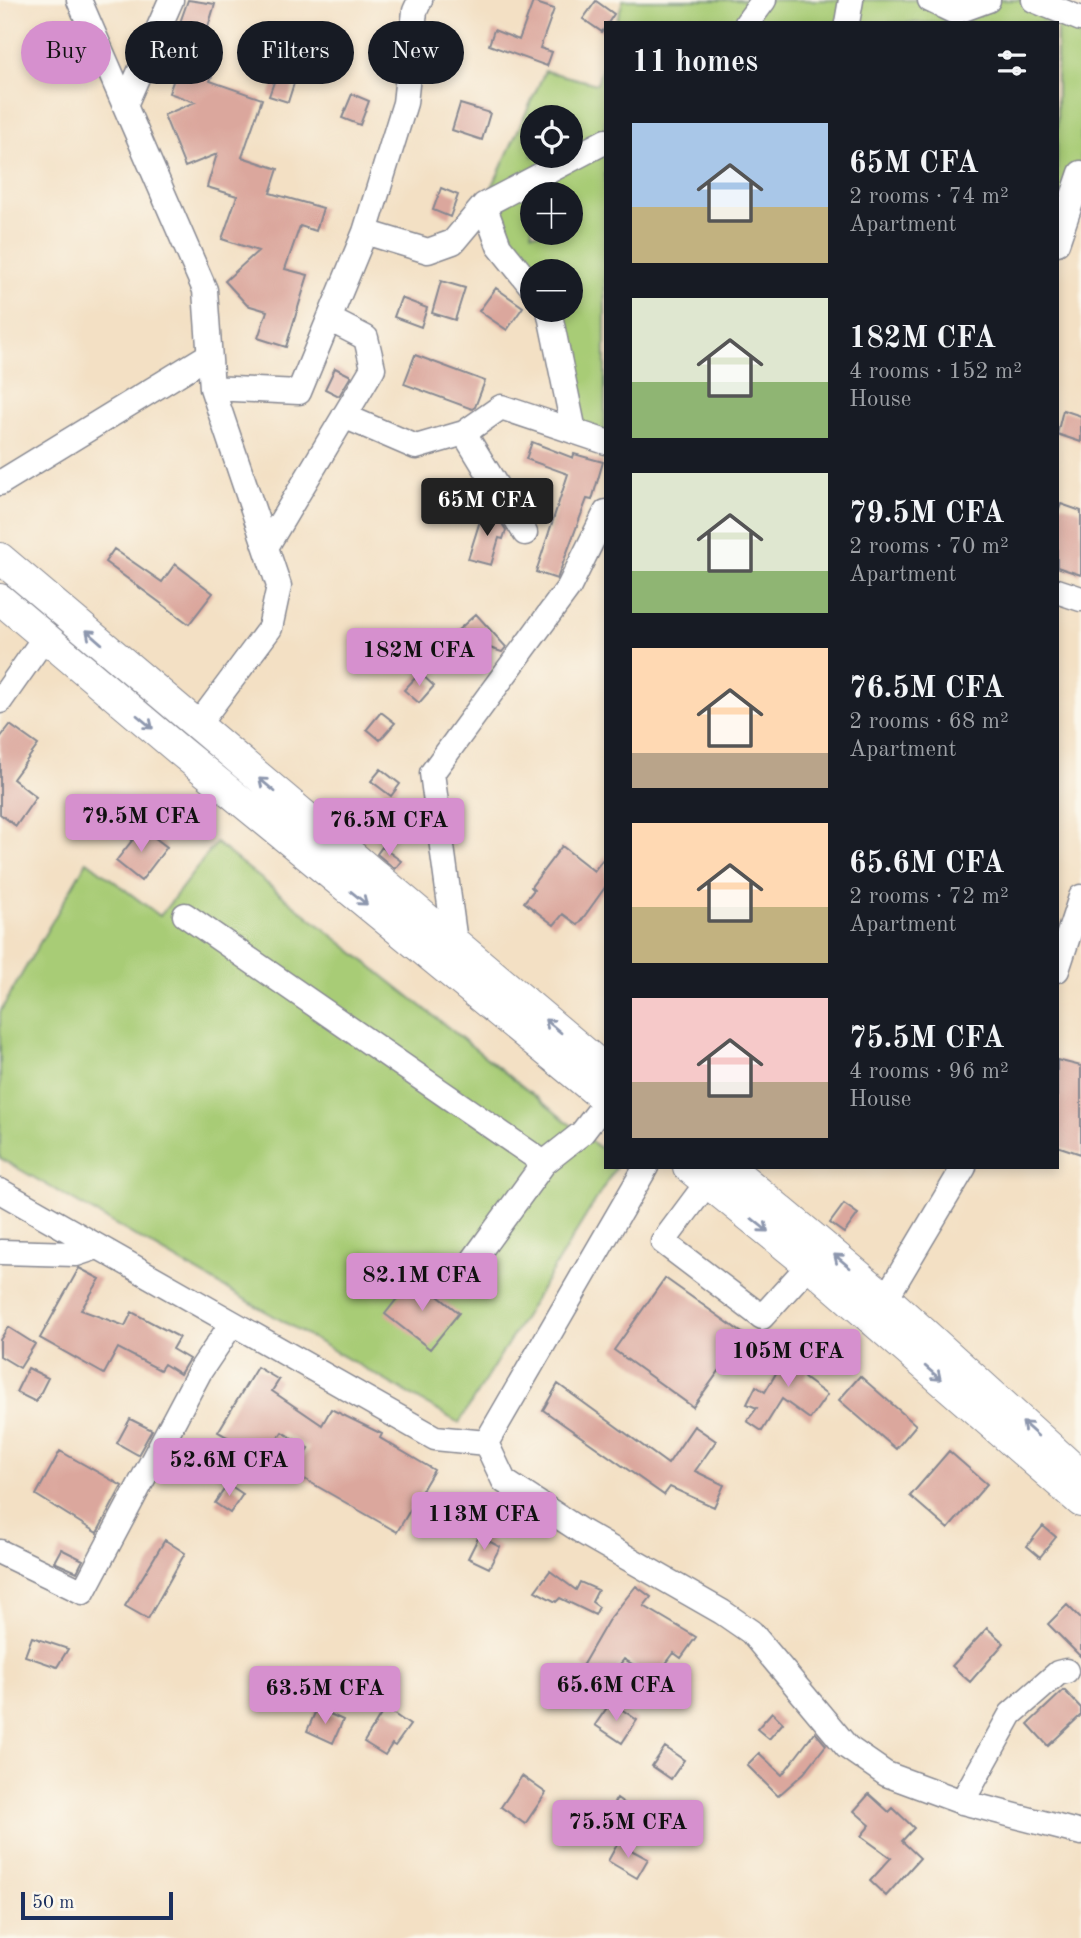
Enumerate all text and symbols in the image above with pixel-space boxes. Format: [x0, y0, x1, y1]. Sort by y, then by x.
chip: Buy [21, 21, 111, 84]
chip: Rent [125, 21, 223, 84]
chip: Filters [237, 21, 354, 84]
chip: New [368, 21, 464, 84]
icon: filters [993, 44, 1031, 82]
text: 11 homes [632, 48, 758, 78]
map controls [520, 105, 583, 322]
button: locate [520, 105, 583, 168]
text: 65M CFA [849, 149, 979, 179]
icon: home [688, 151, 772, 235]
button: + [520, 182, 583, 245]
text: 2 rooms · 74 m² [849, 185, 1009, 208]
text: Apartment [849, 213, 957, 236]
button: − [520, 259, 583, 322]
text: 182M CFA [849, 324, 996, 354]
icon: home [688, 326, 772, 410]
text: 4 rooms · 152 m² [849, 360, 1022, 383]
text: House [849, 388, 911, 411]
pin: 65M CFA [422, 478, 552, 538]
text: 65M CFA [437, 489, 537, 512]
text: 79.5M CFA [849, 499, 1005, 529]
icon: home [688, 501, 772, 585]
text: 2 rooms · 70 m² [849, 535, 1009, 558]
text: Apartment [849, 563, 957, 586]
pin: 182M CFA [347, 628, 491, 688]
one-way arrow [85, 629, 103, 645]
text: 182M CFA [363, 639, 475, 662]
text: 76.5M CFA [849, 674, 1005, 704]
icon: home [688, 676, 772, 760]
text: 2 rooms · 68 m² [849, 710, 1009, 733]
one-way arrow [136, 714, 154, 730]
text: Apartment [849, 738, 957, 761]
one-way arrow [258, 777, 276, 792]
pin: 79.5M CFA [61, 794, 221, 854]
pin: 76.5M CFA [309, 798, 469, 858]
text: 79.5M CFA [81, 805, 201, 828]
text: 76.5M CFA [329, 809, 449, 832]
text: 65.6M CFA [849, 849, 1005, 879]
icon: home [688, 851, 772, 935]
text: 2 rooms · 72 m² [849, 885, 1009, 908]
one-way arrow [349, 890, 367, 906]
text: Apartment [849, 913, 957, 936]
one-way arrow [545, 1018, 563, 1034]
text: 75.5M CFA [849, 1024, 1005, 1054]
icon: home [688, 1026, 772, 1110]
text: 4 rooms · 96 m² [849, 1060, 1009, 1083]
text: House [849, 1088, 911, 1111]
one-way arrow [750, 1218, 768, 1233]
one-way arrow [834, 1253, 852, 1269]
pin: 82.1M CFA [342, 1254, 502, 1313]
text: 82.1M CFA [362, 1264, 482, 1287]
pin: 105M CFA [716, 1330, 860, 1389]
text: 105M CFA [732, 1340, 844, 1363]
one-way arrow [923, 1365, 941, 1381]
one-way arrow [1021, 1421, 1039, 1437]
pin: 52.6M CFA [149, 1438, 309, 1498]
text: 52.6M CFA [169, 1449, 289, 1472]
pin: 113M CFA [412, 1492, 556, 1552]
text: 113M CFA [428, 1503, 540, 1526]
pin: 65.6M CFA [536, 1664, 696, 1723]
pin: 63.5M CFA [245, 1666, 405, 1726]
text: 65.6M CFA [556, 1674, 676, 1697]
text: 63.5M CFA [265, 1677, 385, 1700]
pin: 75.5M CFA [548, 1800, 708, 1860]
text: 75.5M CFA [568, 1811, 688, 1834]
scale bar [21, 1889, 173, 1921]
text: 50 m [32, 1894, 74, 1913]

